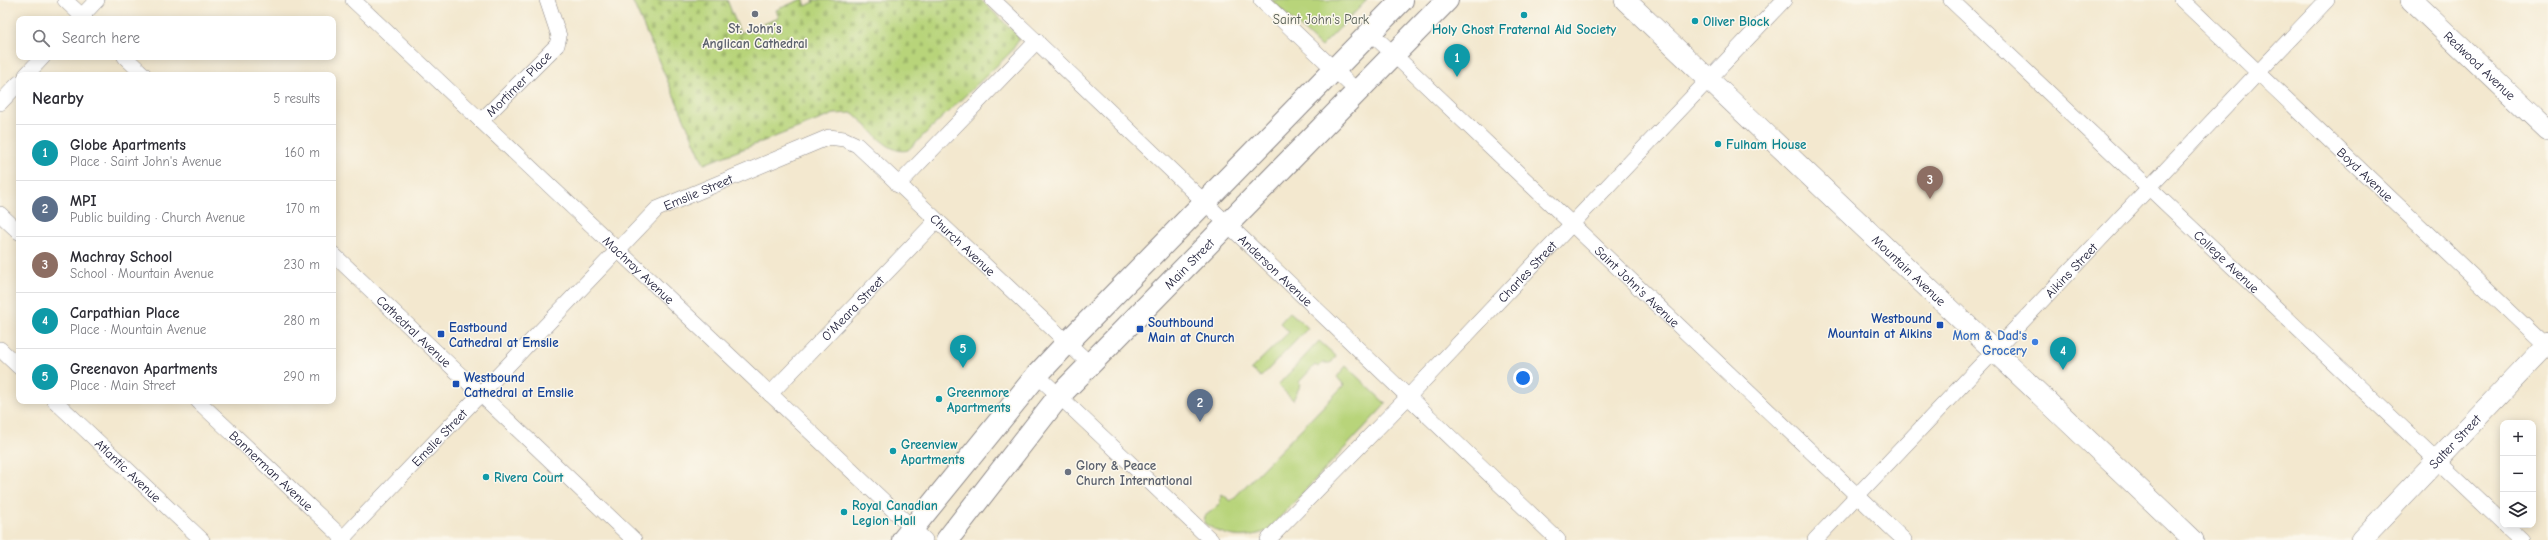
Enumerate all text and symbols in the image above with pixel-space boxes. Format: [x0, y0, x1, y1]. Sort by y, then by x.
marker: St. John’s Anglican Cathedral [750, 9, 760, 19]
marker: Holy Ghost Fraternal Aid Society [1519, 10, 1529, 20]
park label: Saint John's Park [1273, 12, 1370, 27]
place label: Oliver Block [1703, 14, 1770, 29]
search box [16, 16, 336, 60]
marker: Oliver Block [1690, 16, 1700, 26]
place label: St. John’s Anglican Cathedral [702, 21, 808, 51]
place label: Holy Ghost Fraternal Aid Society [1432, 22, 1616, 37]
icon: search [30, 27, 52, 49]
street label: Redwood Avenue [2441, 28, 2519, 104]
text: Search here [62, 29, 140, 47]
pin: 1 [1444, 44, 1470, 77]
street label: Mortimer Place [483, 48, 555, 120]
text: Nearby [32, 89, 83, 108]
text: 5 results [273, 91, 320, 106]
text: Globe Apartments [70, 136, 186, 154]
place label: Fulham House [1726, 137, 1807, 152]
marker: Fulham House [1713, 139, 1723, 149]
text: 1 [42, 145, 48, 160]
text: 160 m [285, 145, 320, 160]
street label: Boyd Avenue [2334, 145, 2396, 205]
text: Place · Saint John's Avenue [70, 154, 222, 169]
pin: 3 [1917, 166, 1943, 199]
street label: Emslie Street [661, 171, 736, 213]
text: MPI [70, 192, 96, 210]
text: 2 [42, 201, 48, 216]
text: 170 m [286, 201, 320, 216]
text: Public building · Church Avenue [70, 210, 245, 225]
street label: Church Avenue [927, 211, 999, 279]
street label: College Avenue [2191, 227, 2263, 297]
street label: Anderson Avenue [1235, 232, 1316, 310]
street label: Mountain Avenue [1869, 232, 1949, 309]
street label: Machray Avenue [600, 233, 677, 308]
street label: Main Street [1161, 235, 1218, 292]
street label: Charles Street [1495, 237, 1561, 306]
street label: Aikins Street [2042, 239, 2101, 301]
street label: Saint John's Avenue [1592, 243, 1683, 331]
text: Machray School [70, 248, 172, 266]
text: 3 [42, 257, 48, 272]
text: 230 m [284, 257, 320, 272]
text: School · Mountain Avenue [70, 266, 214, 281]
street label: O'Meara Street [818, 272, 888, 344]
street label: Cathedral Avenue [373, 293, 455, 371]
text: Carpathian Place [70, 304, 180, 322]
place label: Westbound Mountain at Aikins [1828, 311, 1932, 341]
text: 4 [42, 313, 48, 328]
text: 280 m [283, 313, 320, 328]
place label: Southbound Main at Church [1148, 315, 1235, 345]
place label: Eastbound Cathedral at Emslie [449, 320, 559, 350]
marker: Westbound Mountain at Aikins [1935, 320, 1945, 330]
text: Place · Mountain Avenue [70, 322, 206, 337]
marker: Southbound Main at Church [1135, 324, 1145, 334]
place label: Mom & Dad's Grocery [1952, 328, 2027, 358]
marker: Eastbound Cathedral at Emslie [436, 329, 446, 339]
pin: 5 [950, 335, 976, 368]
marker: Mom & Dad's Grocery [2030, 337, 2040, 347]
pin: 4 [2050, 337, 2076, 370]
text: Greenavon Apartments [70, 360, 217, 378]
your location [1513, 368, 1533, 388]
text: 5 [42, 369, 48, 384]
text: 290 m [283, 369, 320, 384]
place label: Westbound Cathedral at Emslie [464, 370, 574, 400]
text: Place · Main Street [70, 378, 175, 393]
marker: Westbound Cathedral at Emslie [451, 379, 461, 389]
place label: Greenmore Apartments [947, 385, 1011, 415]
pin: 2 [1187, 389, 1213, 422]
marker: Greenmore Apartments [934, 394, 944, 404]
street label: Emslie Street [409, 405, 471, 469]
street label: Salter Street [2426, 411, 2485, 472]
map controls [2500, 420, 2536, 528]
button: + [2500, 420, 2536, 456]
street label: Bannerman Avenue [226, 428, 316, 514]
street label: Atlantic Avenue [92, 436, 164, 506]
place label: Greenview Apartments [901, 437, 965, 467]
marker: Greenview Apartments [888, 446, 898, 456]
button: − [2500, 456, 2536, 492]
place label: Glory & Peace Church International [1076, 458, 1192, 488]
marker: Glory & Peace Church International [1063, 467, 1073, 477]
place label: Rivera Court [494, 470, 564, 485]
marker: Rivera Court [481, 472, 491, 482]
button: layers [2500, 492, 2536, 528]
place label: Royal Canadian Legion Hall [852, 498, 938, 528]
marker: Royal Canadian Legion Hall [839, 507, 849, 517]

